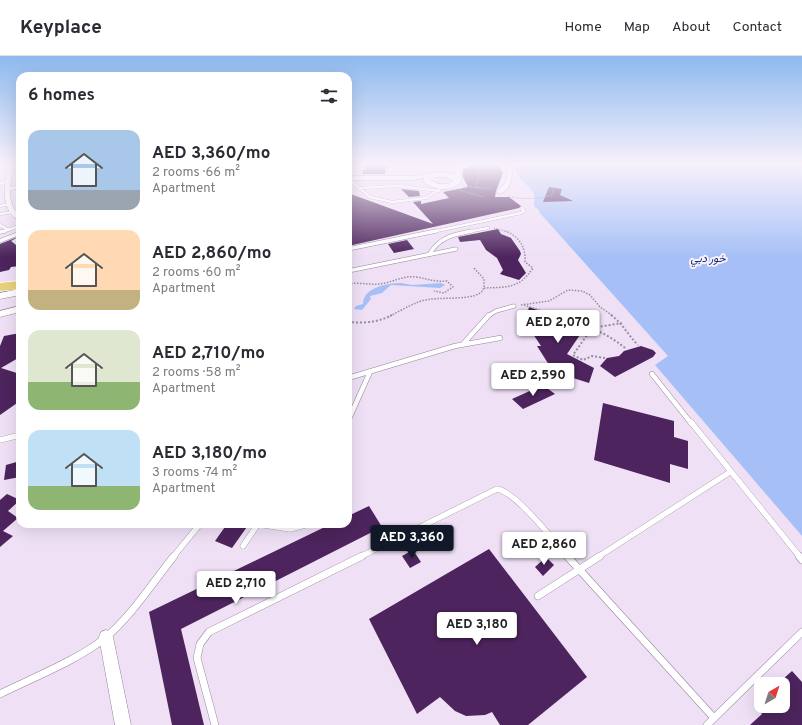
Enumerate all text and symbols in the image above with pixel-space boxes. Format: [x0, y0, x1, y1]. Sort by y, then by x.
text: Keyplace [20, 16, 102, 40]
text: Home [565, 19, 602, 36]
text: Map [624, 19, 650, 36]
text: About [672, 19, 711, 36]
text: Contact [733, 19, 782, 36]
text: 6 homes [28, 85, 95, 107]
icon: filters [318, 85, 340, 107]
text: AED 3,360/mo [152, 143, 270, 165]
icon: home [60, 146, 108, 194]
text: 2 rooms · 66 m² [152, 165, 240, 181]
text: Apartment [152, 181, 215, 197]
text: AED 2,860/mo [152, 243, 271, 265]
icon: home [60, 246, 108, 294]
water label: خور دبي [690, 252, 726, 267]
text: 2 rooms · 60 m² [152, 265, 241, 281]
text: Apartment [152, 281, 215, 297]
pin: AED 2,070 [512, 310, 604, 344]
text: AED 2,070 [526, 315, 590, 331]
text: AED 2,710/mo [152, 343, 265, 365]
icon: home [60, 346, 108, 394]
pin: AED 2,590 [487, 363, 579, 397]
text: 2 rooms · 58 m² [152, 365, 240, 381]
text: AED 2,590 [500, 368, 566, 384]
text: Apartment [152, 381, 215, 397]
text: AED 3,180/mo [152, 443, 267, 465]
icon: home [60, 446, 108, 494]
text: 3 rooms · 74 m² [152, 465, 237, 481]
text: Apartment [152, 481, 215, 497]
pin: AED 3,360 [366, 525, 458, 559]
text: AED 3,360 [380, 530, 444, 546]
pin: AED 2,860 [498, 532, 590, 566]
text: AED 2,860 [511, 537, 577, 553]
pin: AED 2,710 [190, 571, 282, 605]
text: AED 2,710 [206, 576, 266, 592]
pin: AED 3,180 [431, 612, 523, 646]
text: AED 3,180 [446, 617, 508, 633]
north arrow [754, 677, 790, 713]
map controls [754, 677, 790, 713]

